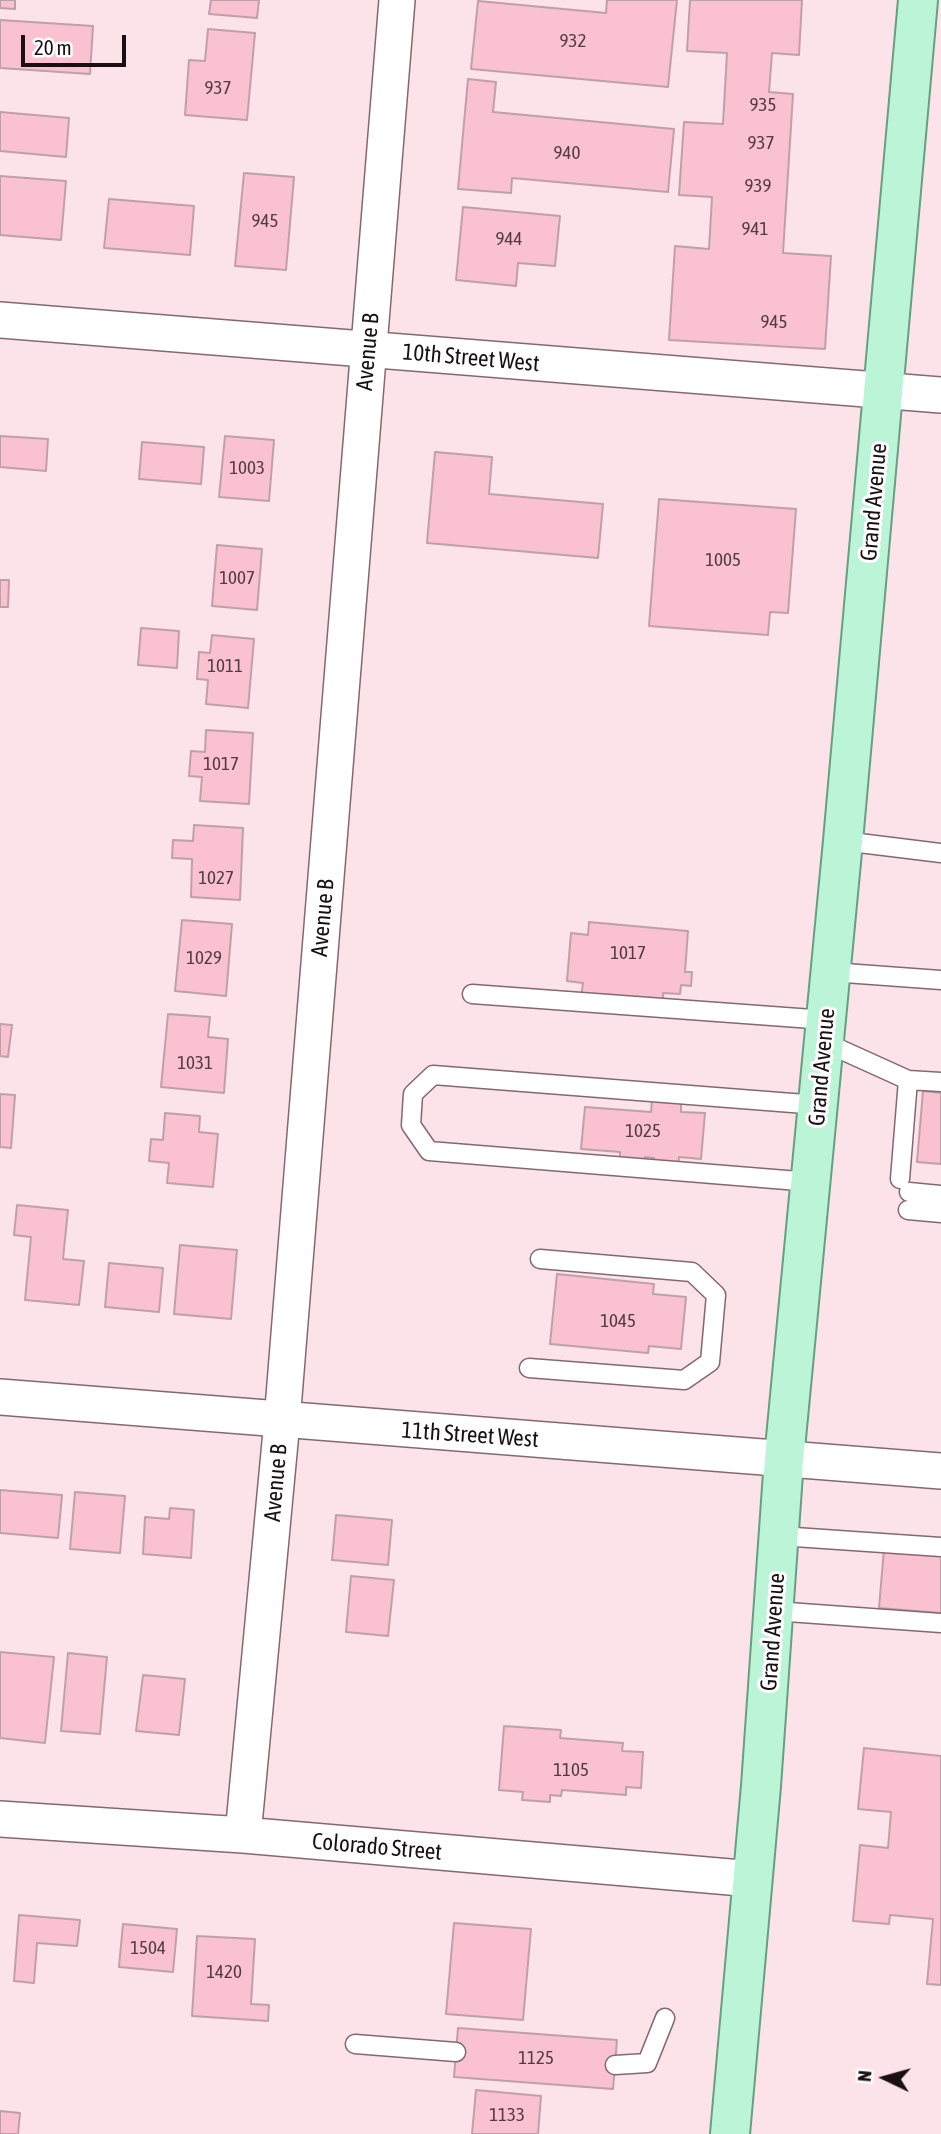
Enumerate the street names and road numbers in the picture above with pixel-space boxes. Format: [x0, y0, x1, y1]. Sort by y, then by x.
street label: Avenue B [351, 312, 385, 392]
street label: 10th Street West [401, 338, 541, 378]
street label: Grand Avenue [855, 442, 893, 562]
street label: Avenue B [306, 878, 340, 958]
street label: Grand Avenue [803, 1007, 841, 1127]
street label: 11th Street West [401, 1416, 539, 1454]
street label: Avenue B [259, 1443, 293, 1523]
street label: Grand Avenue [755, 1572, 791, 1692]
street label: Colorado Street [311, 1828, 443, 1866]

